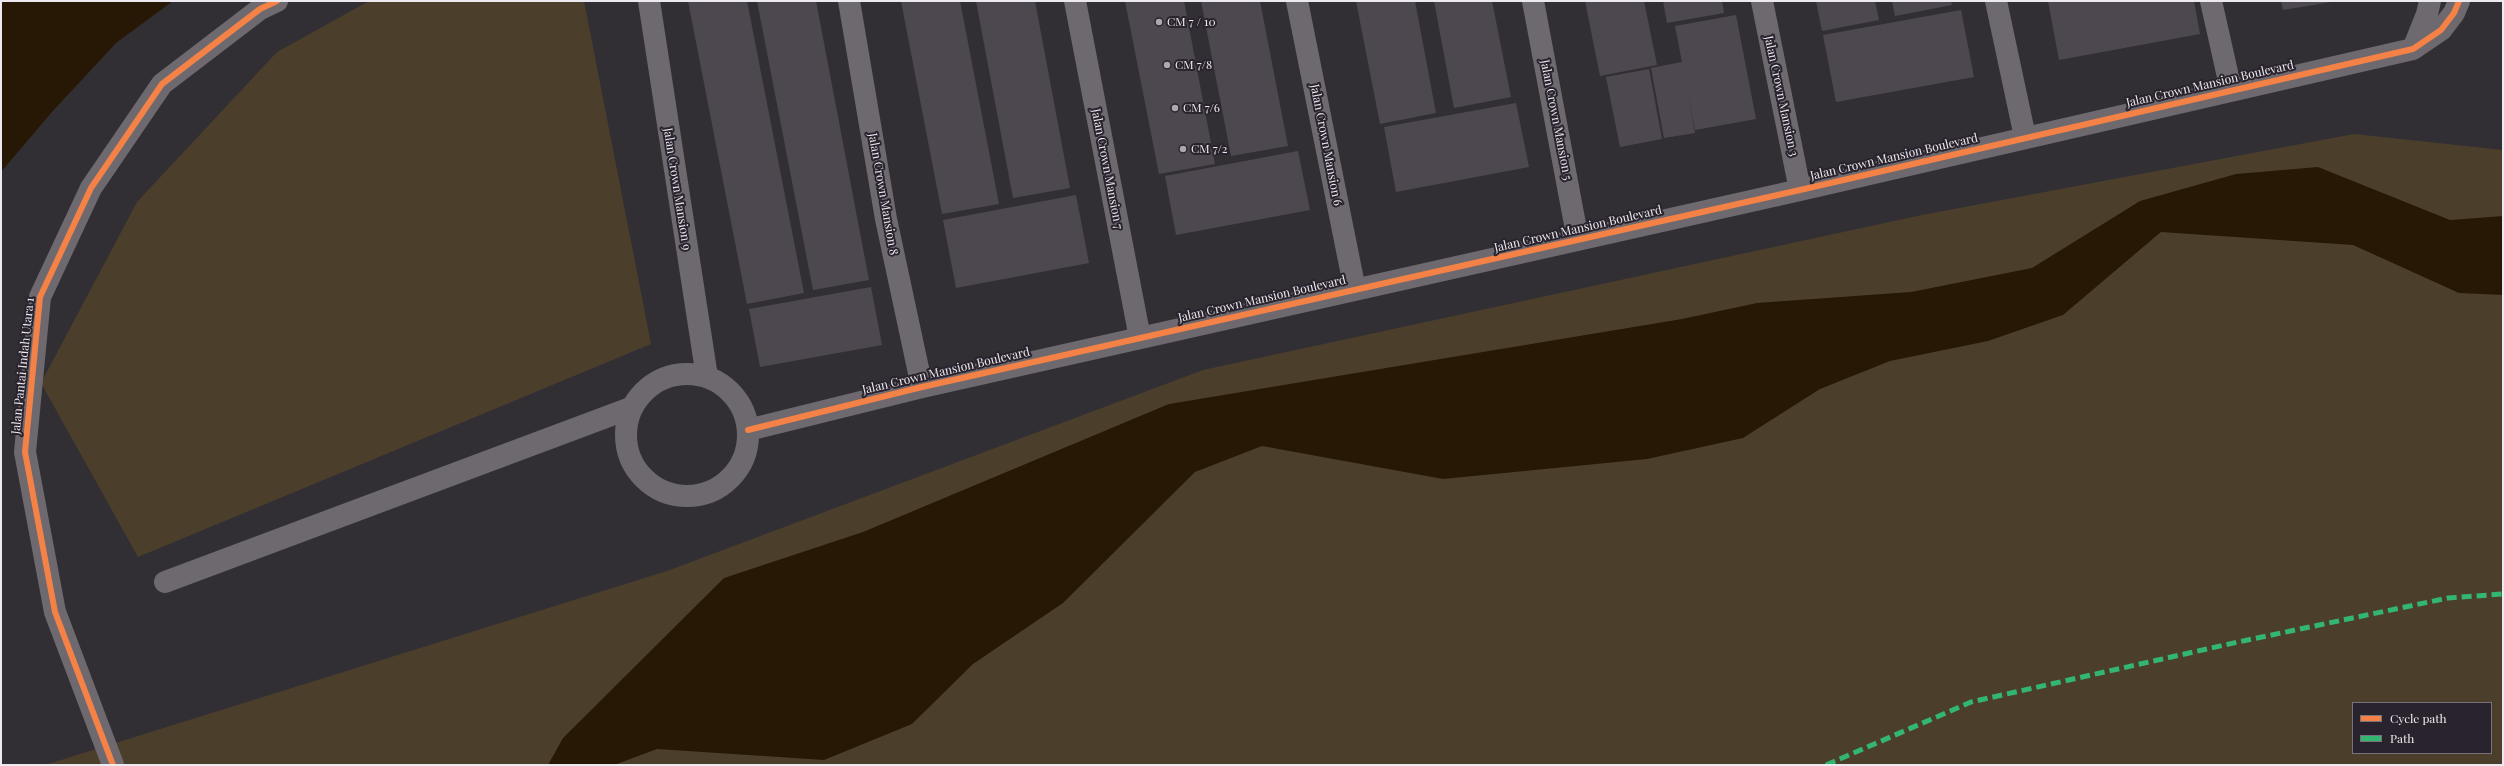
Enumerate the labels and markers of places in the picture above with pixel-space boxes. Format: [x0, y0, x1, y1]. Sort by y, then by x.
place label: CM 7 / 10 [1167, 15, 1216, 29]
marker: CM 7 / 10 [1154, 17, 1164, 27]
place label: CM 7/8 [1175, 58, 1212, 72]
marker: CM 7/8 [1162, 60, 1172, 70]
place label: CM 7/6 [1183, 101, 1220, 115]
marker: CM 7/6 [1170, 103, 1180, 113]
place label: CM 7/2 [1191, 142, 1227, 156]
marker: CM 7/2 [1178, 144, 1188, 154]

